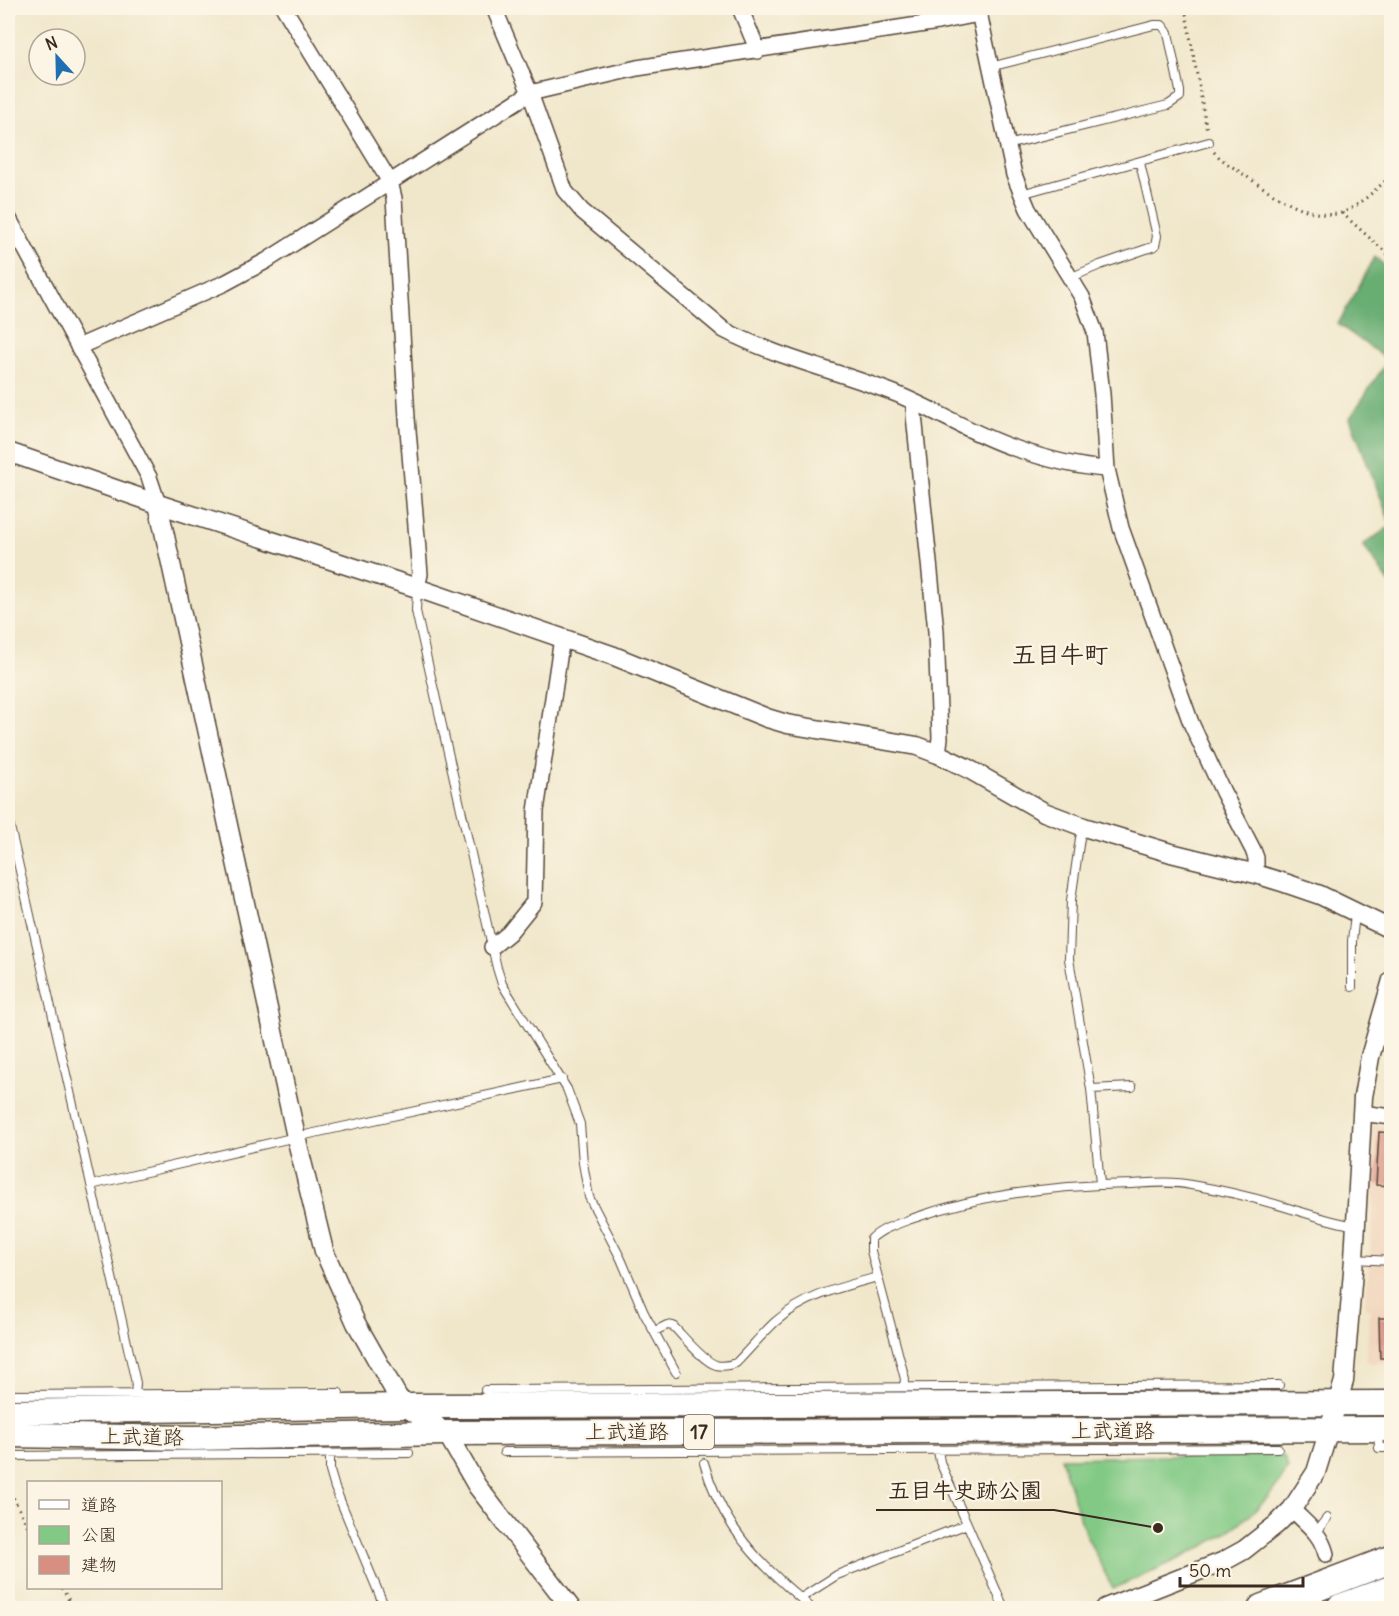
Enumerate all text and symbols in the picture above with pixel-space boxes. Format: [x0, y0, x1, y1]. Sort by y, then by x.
north arrow [27, 27, 87, 87]
text: N [43, 32, 60, 54]
district label: 五目牛町 [1012, 639, 1108, 669]
road number: 17 [684, 1415, 714, 1449]
street label: 上武道路 [1071, 1417, 1155, 1444]
street label: 上武道路 [585, 1418, 669, 1445]
street label: 上武道路 [100, 1422, 184, 1451]
callout: 五目牛史跡公園 [876, 1470, 1054, 1510]
text: 五目牛史跡公園 [888, 1476, 1042, 1504]
legend [27, 1481, 222, 1589]
text: 道路 [81, 1493, 117, 1516]
text: 公園 [81, 1523, 117, 1546]
scale bar [1180, 1550, 1303, 1588]
text: 建物 [81, 1553, 117, 1576]
text: 50 m [1189, 1559, 1231, 1582]

